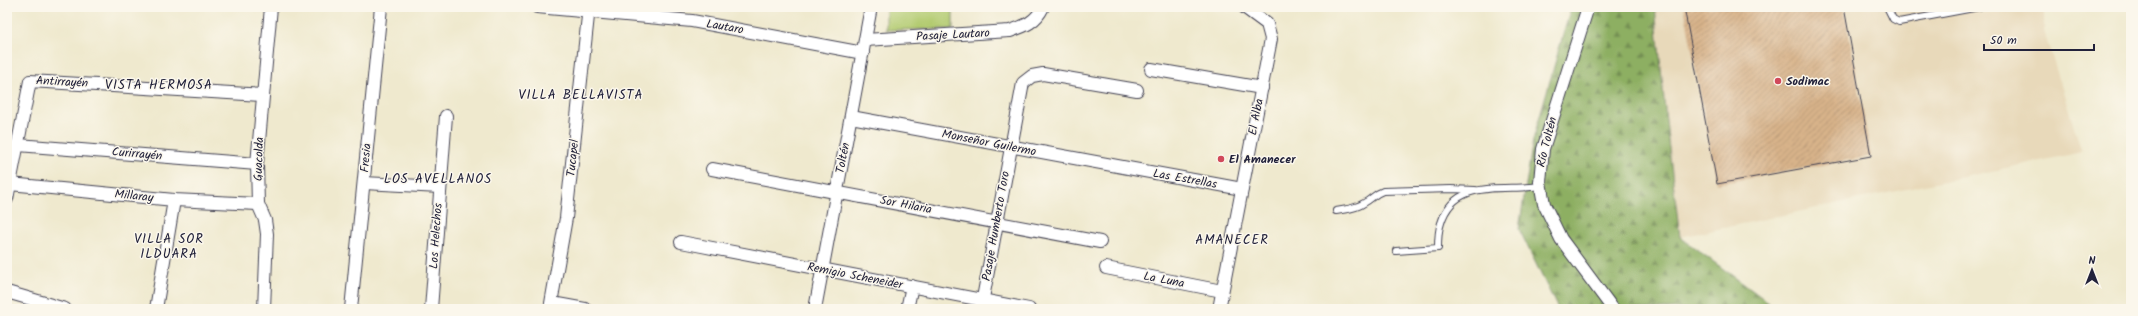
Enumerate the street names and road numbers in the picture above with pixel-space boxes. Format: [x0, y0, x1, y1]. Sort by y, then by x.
street label: Lautaro [705, 14, 745, 40]
street label: Pasaje Lautaro [916, 24, 990, 46]
street label: Antirrayén [36, 71, 88, 93]
street label: El Alba [1243, 97, 1269, 137]
street label: Río Toltén [1532, 115, 1562, 169]
street label: Monseñor Guilermo [940, 125, 1038, 161]
street label: Guacolda [249, 136, 269, 181]
street label: Tucapel [562, 138, 584, 178]
street label: Toltén [831, 141, 855, 175]
street label: Curirrayén [111, 142, 163, 166]
street label: Fresia [355, 142, 377, 173]
street label: Las Estrellas [1151, 164, 1219, 194]
street label: Pasaje Humberto Toro [977, 170, 1015, 282]
street label: Millaray [114, 185, 155, 208]
street label: Sor Hilaria [878, 191, 934, 219]
street label: Los Helechos [424, 202, 448, 270]
street label: Remigio Scheneider [805, 257, 906, 295]
street label: La Luna [1142, 267, 1186, 293]

